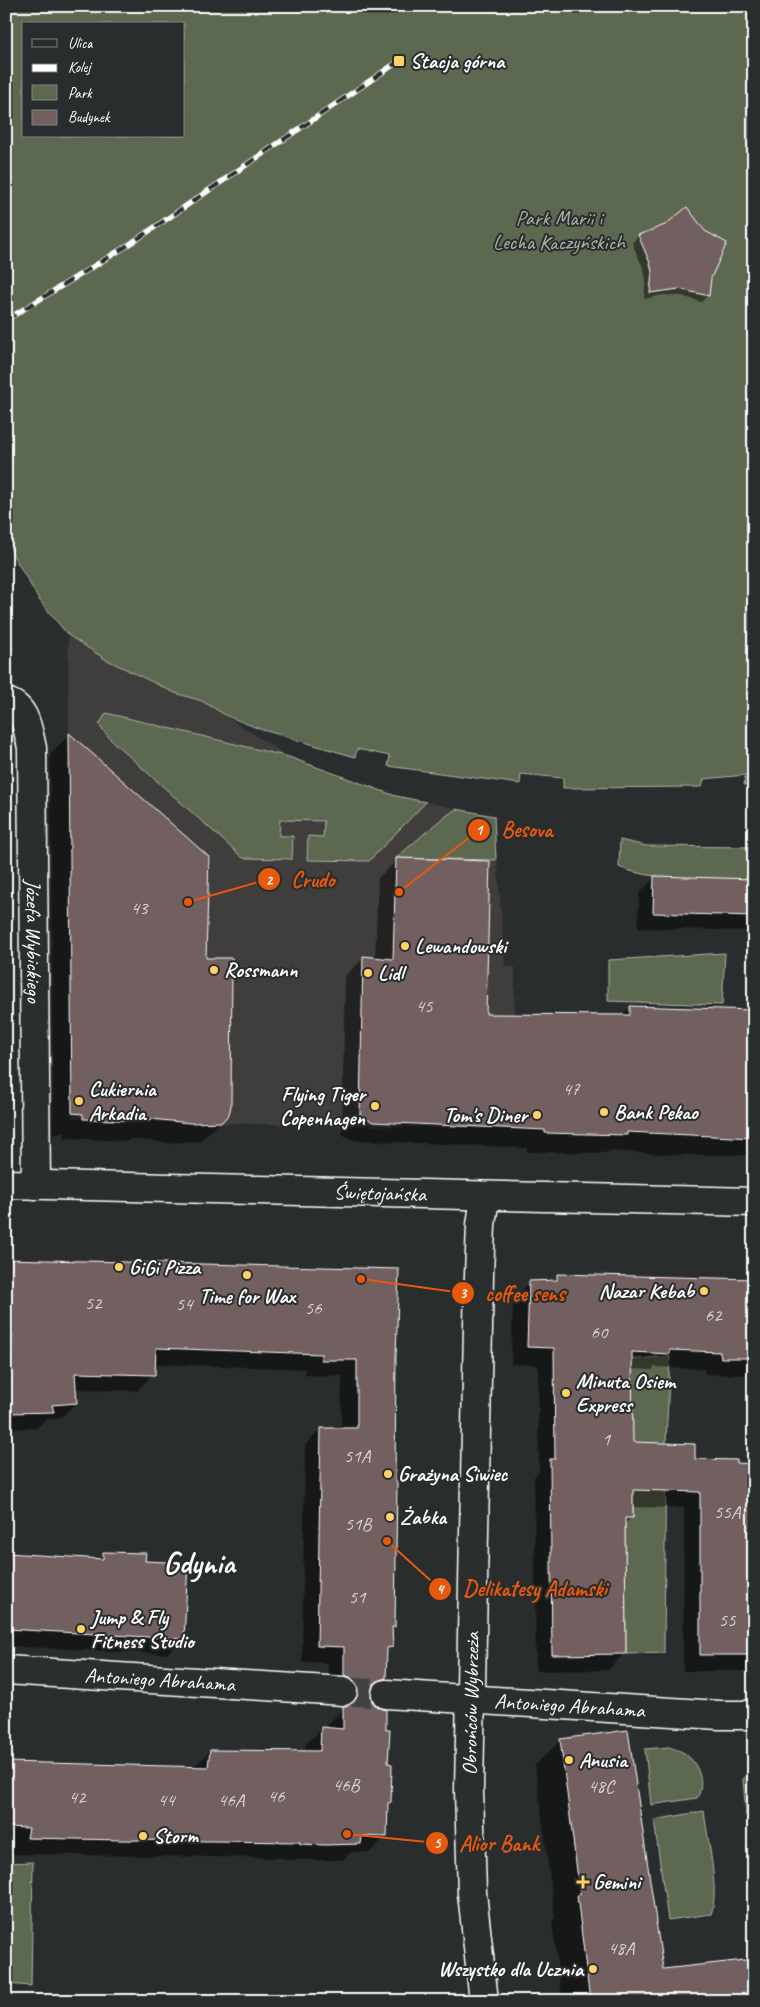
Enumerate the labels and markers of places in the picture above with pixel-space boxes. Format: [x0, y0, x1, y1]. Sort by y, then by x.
place label: Stacja górna [410, 48, 506, 74]
marker: Stacja górna [392, 54, 406, 68]
callout: Besova [467, 811, 563, 848]
callout: Crudo [257, 861, 345, 898]
place label: Lewandowski [415, 933, 509, 959]
marker: Lewandowski [399, 940, 411, 952]
place label: Rossmann [224, 957, 298, 983]
place label: Lidl [378, 960, 408, 986]
marker: Rossmann [208, 964, 220, 976]
marker: Lidl [362, 967, 374, 979]
place label: Cukiernia Arkadia [89, 1076, 157, 1126]
place label: Flying Tiger Copenhagen [280, 1081, 367, 1131]
marker: Cukiernia Arkadia [73, 1095, 85, 1107]
place label: Bank Pekao [614, 1099, 699, 1125]
marker: Flying Tiger Copenhagen [369, 1100, 381, 1112]
place label: Tom's Diner [444, 1102, 529, 1128]
marker: Bank Pekao [598, 1106, 610, 1118]
marker: Tom's Diner [531, 1109, 543, 1121]
place label: GiGi Pizza [129, 1254, 202, 1280]
marker: GiGi Pizza [113, 1261, 125, 1273]
marker: Time for Wax [241, 1269, 253, 1281]
callout: coffee sens [451, 1275, 575, 1312]
place label: Nazar Kebab [599, 1278, 696, 1304]
place label: Time for Wax [199, 1283, 297, 1309]
marker: Nazar Kebab [698, 1285, 710, 1297]
place label: Minuta Osiem Express [576, 1368, 677, 1418]
marker: Minuta Osiem Express [560, 1387, 572, 1399]
place label: Grażyna Siwiec [398, 1461, 509, 1487]
marker: Grażyna Siwiec [382, 1468, 394, 1480]
place label: Żabka [400, 1504, 448, 1530]
marker: Żabka [384, 1511, 396, 1523]
callout: Delikatesy Adamski [428, 1570, 618, 1607]
place label: Jump & Fly Fitness Studio [89, 1604, 196, 1654]
marker: Jump & Fly Fitness Studio [75, 1623, 87, 1635]
place label: Anusia [579, 1747, 629, 1773]
marker: Anusia [563, 1754, 575, 1766]
place label: Storm [153, 1823, 199, 1849]
callout: Alior Bank [424, 1824, 549, 1861]
marker: Storm [137, 1830, 149, 1842]
place label: Gemini [593, 1869, 643, 1895]
marker: Gemini [577, 1876, 589, 1888]
place label: Wszystko dla Ucznia [438, 1956, 585, 1982]
marker: Wszystko dla Ucznia [587, 1963, 599, 1975]

